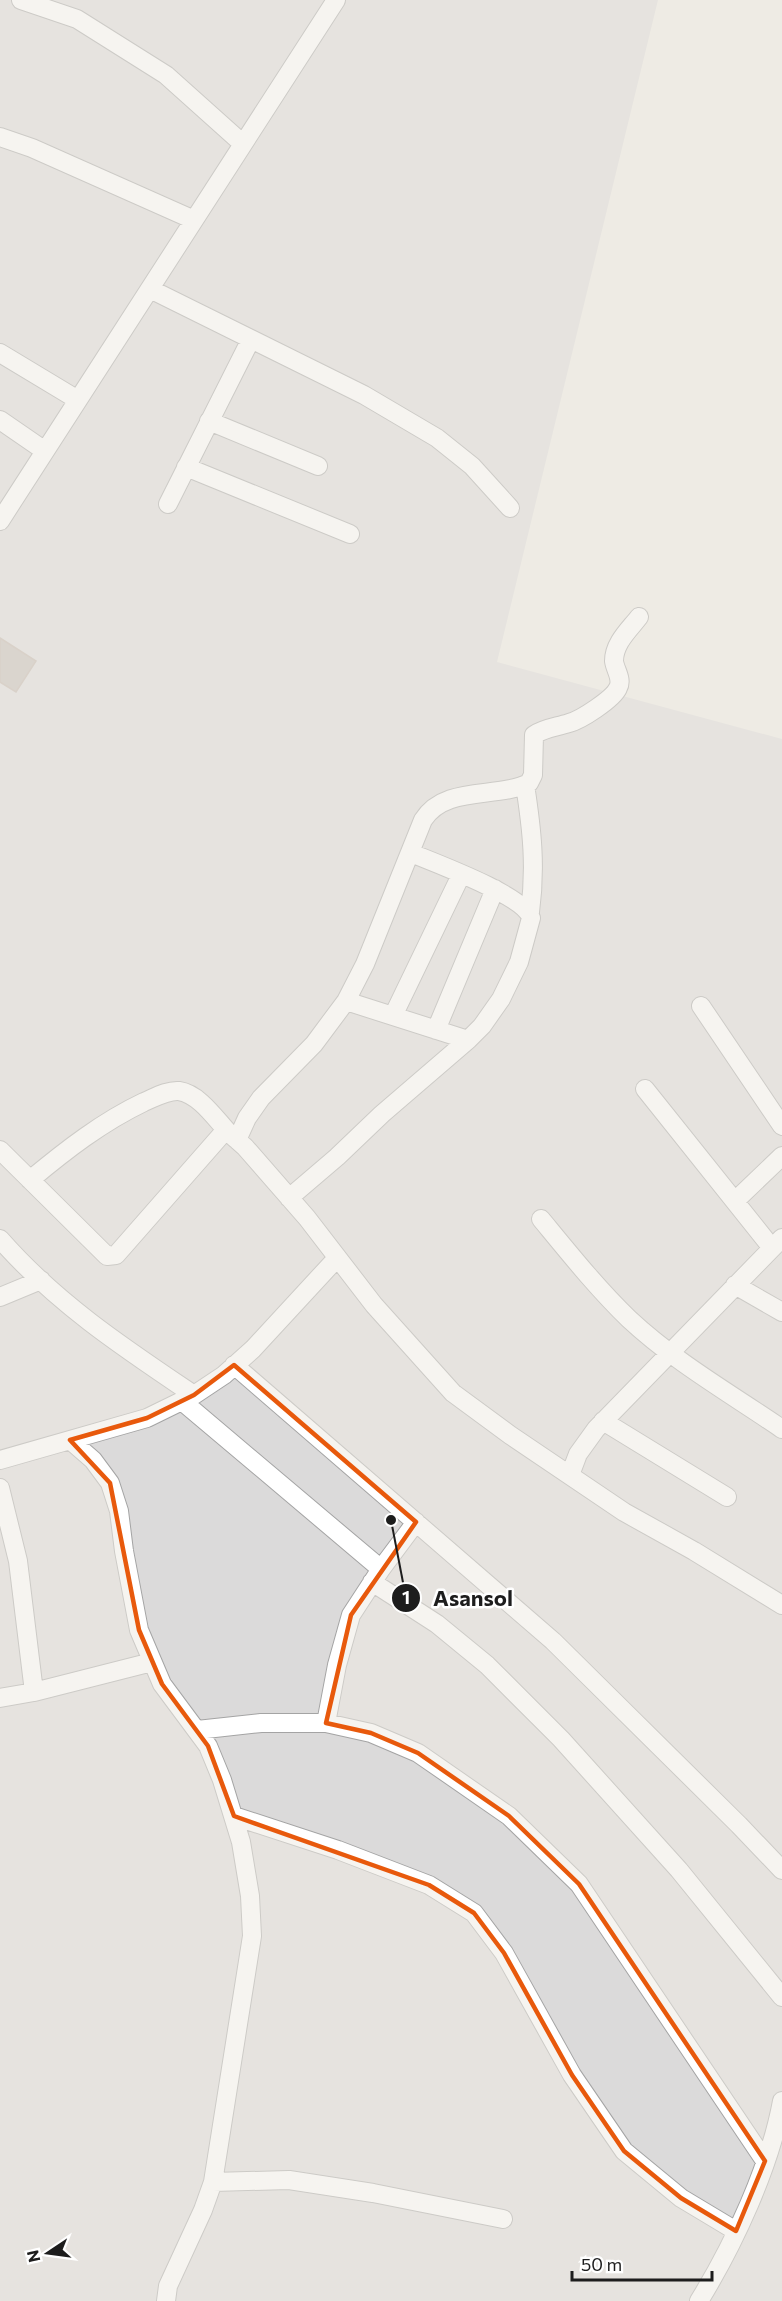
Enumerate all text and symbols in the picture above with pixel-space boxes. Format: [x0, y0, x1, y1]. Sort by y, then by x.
callout: Asansol [391, 1578, 525, 1618]
text: Asansol [433, 1584, 513, 1611]
text: 1 [402, 1586, 410, 1608]
north arrow [18, 2223, 78, 2283]
scale bar [572, 2244, 712, 2282]
text: N [22, 2249, 44, 2264]
text: 50 m [581, 2253, 622, 2275]

